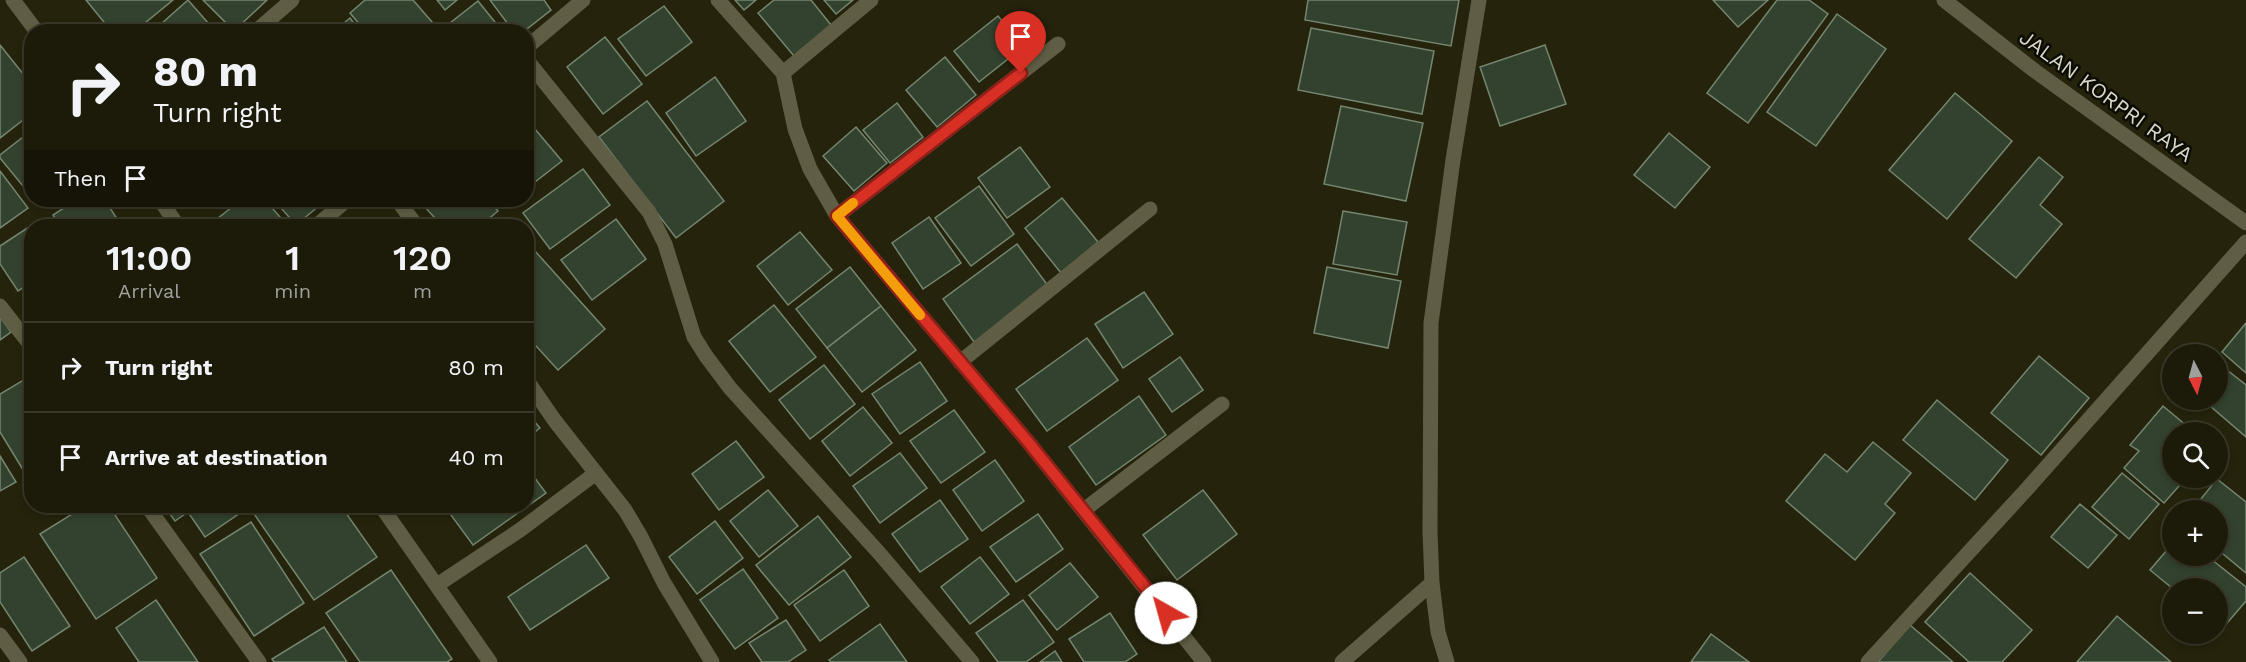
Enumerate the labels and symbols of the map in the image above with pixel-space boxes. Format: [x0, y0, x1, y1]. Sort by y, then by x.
pin [995, 11, 1046, 73]
street label: JALAN KORPRI RAYA [2015, 24, 2198, 167]
north arrow [2162, 344, 2228, 410]
position arrow [1134, 581, 1198, 645]

